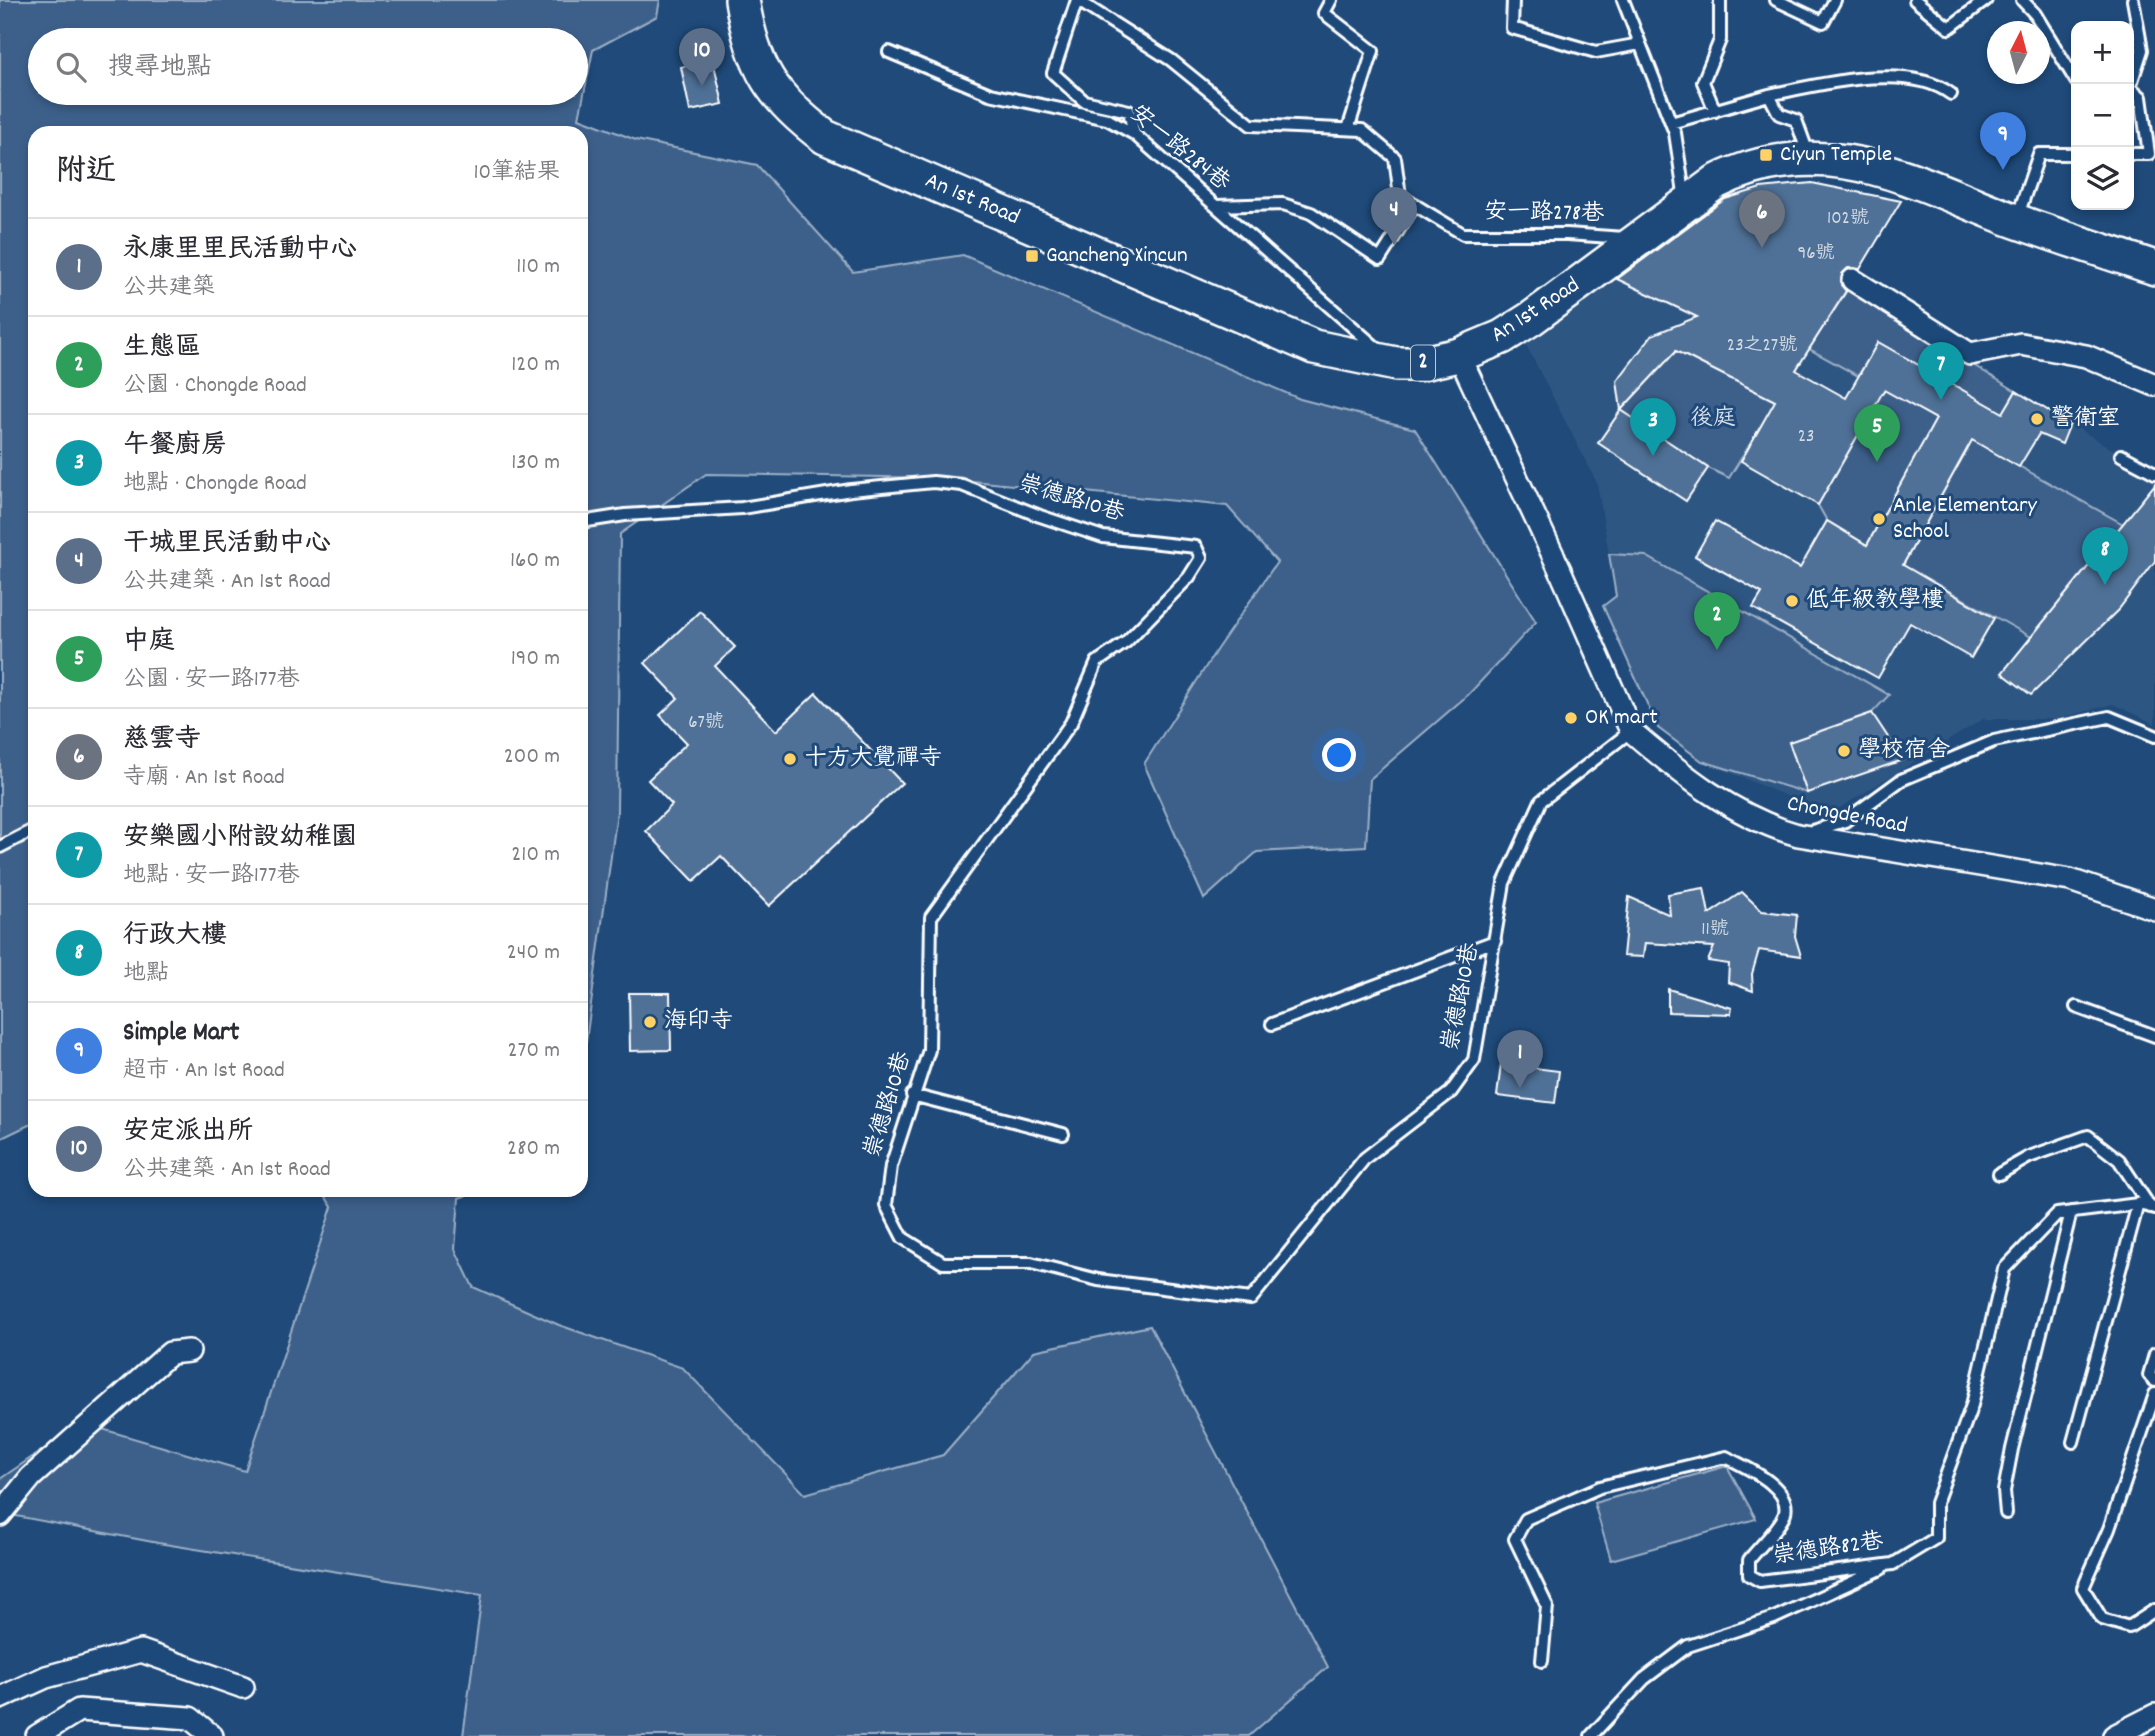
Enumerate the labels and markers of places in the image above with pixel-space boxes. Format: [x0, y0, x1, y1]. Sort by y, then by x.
pin: 10 [679, 28, 725, 86]
pin: 9 [1980, 112, 2026, 170]
place label: Ciyun Temple [1780, 139, 1892, 172]
marker: Ciyun Temple [1758, 147, 1774, 163]
pin: 4 [1371, 187, 1417, 245]
pin: 6 [1739, 190, 1785, 248]
place label: Gancheng Xincun [1046, 240, 1188, 273]
marker: Gancheng Xincun [1024, 248, 1040, 264]
pin: 7 [1918, 342, 1964, 400]
pin: 3 [1630, 398, 1676, 456]
place label: 警衛室 [2051, 403, 2120, 436]
pin: 5 [1854, 404, 1900, 462]
marker: 警衛室 [2029, 411, 2045, 427]
place label: Anle Elementary School [1893, 490, 2037, 549]
marker: Anle Elementary School [1871, 511, 1887, 527]
pin: 8 [2082, 527, 2128, 585]
place label: 低年級教學樓 [1806, 585, 1944, 618]
pin: 2 [1694, 592, 1740, 650]
marker: 低年級教學樓 [1784, 593, 1800, 609]
place label: OK mart [1585, 702, 1658, 735]
marker: OK mart [1563, 710, 1579, 726]
place label: 學校宿舍 [1858, 735, 1950, 768]
place label: 十方大覺禪寺 [804, 743, 942, 776]
marker: 學校宿舍 [1836, 743, 1852, 759]
marker: 十方大覺禪寺 [782, 751, 798, 767]
place label: 海印寺 [664, 1006, 733, 1039]
marker: 海印寺 [642, 1014, 658, 1030]
pin: 1 [1497, 1030, 1543, 1088]

